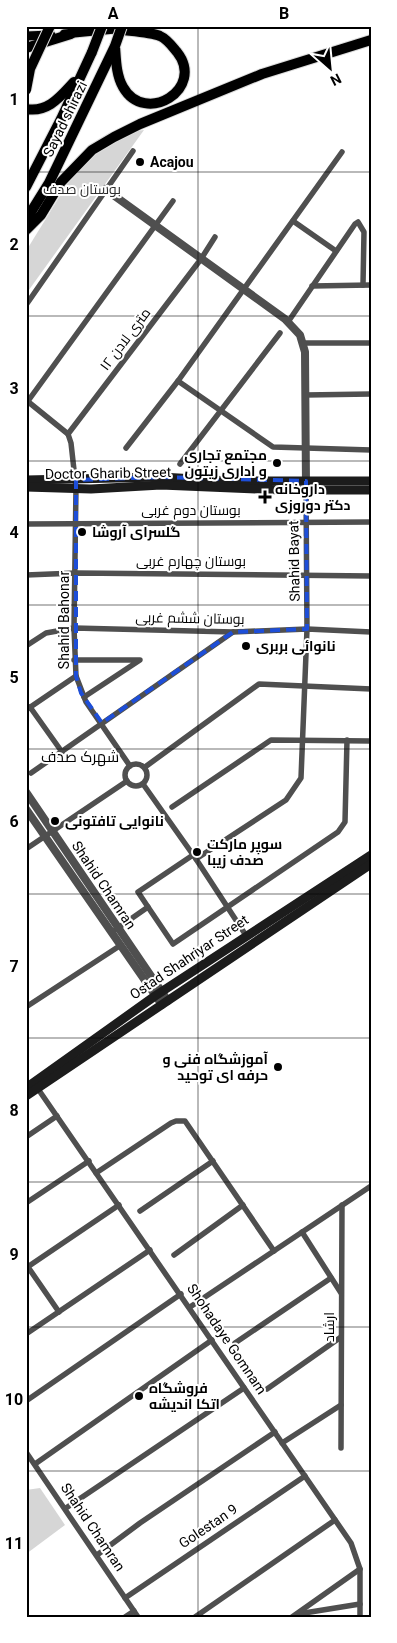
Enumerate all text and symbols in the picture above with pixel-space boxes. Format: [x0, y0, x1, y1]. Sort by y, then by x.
text: A [108, 4, 119, 23]
text: B [279, 4, 289, 23]
north arrow [304, 42, 354, 92]
text: N [328, 70, 344, 89]
street label: Sayad shirazi [40, 79, 90, 159]
text: 1 [9, 90, 19, 109]
place label: Acajou [150, 154, 194, 170]
marker: Acajou [134, 156, 146, 168]
park label: بوستان صدف [43, 181, 121, 197]
text: 2 [9, 235, 19, 254]
street label: ۱۲ متری لادن [96, 305, 154, 373]
text: 3 [9, 379, 19, 398]
place label: مجتمع تجاری و اداری زیتون [184, 447, 267, 480]
marker: مجتمع تجاری و اداری زیتون [271, 457, 283, 469]
street label: Doctor Gharib Street [45, 464, 172, 482]
place label: داروخانه دکتر دوروزی [275, 481, 350, 514]
marker: داروخانه دکتر دوروزی [259, 491, 271, 503]
street label: بوستان دوم غربی [141, 502, 241, 520]
street label: Shahid Bayat [285, 520, 303, 602]
text: 4 [9, 523, 19, 542]
place label: گلسرای آروشا [92, 524, 181, 541]
marker: گلسرای آروشا [76, 526, 88, 538]
street label: بوستان چهارم غربی [136, 553, 246, 571]
street label: Shahid Bahonar [56, 571, 72, 669]
street label: بوستان ششم غربی [135, 609, 245, 629]
place label: نانوائی بربری [256, 638, 336, 655]
marker: نانوائی بربری [240, 640, 252, 652]
text: 5 [9, 668, 19, 687]
district label: شهرک صدف [41, 748, 119, 767]
text: 6 [9, 812, 19, 831]
place label: نانوایی تافتونی [65, 813, 164, 830]
marker: نانوایی تافتونی [49, 815, 61, 827]
place label: سوپر مارکت صدف زیبا [207, 836, 282, 869]
street label: Shahid Chamran [69, 838, 139, 932]
marker: سوپر مارکت صدف زیبا [191, 846, 203, 858]
street label: Ostad Shahriyar Street [127, 911, 252, 1003]
text: 7 [9, 957, 19, 976]
place label: آموزشگاه فنی و حرفه ای توحید [162, 1051, 269, 1084]
marker: آموزشگاه فنی و حرفه ای توحید [272, 1061, 284, 1073]
text: 8 [9, 1101, 19, 1120]
text: 9 [9, 1245, 19, 1264]
street label: Shohadaye Gomnam [184, 1281, 270, 1397]
street label: ارشاد [321, 1312, 337, 1342]
place label: فروشگاه اتکا اندیشه [149, 1380, 220, 1412]
text: 10 [5, 1390, 23, 1409]
marker: فروشگاه اتکا اندیشه [133, 1390, 145, 1402]
street label: Shahid Chamran [58, 1480, 128, 1574]
street label: Golestan 9 [176, 1501, 240, 1551]
text: 11 [5, 1534, 23, 1553]

